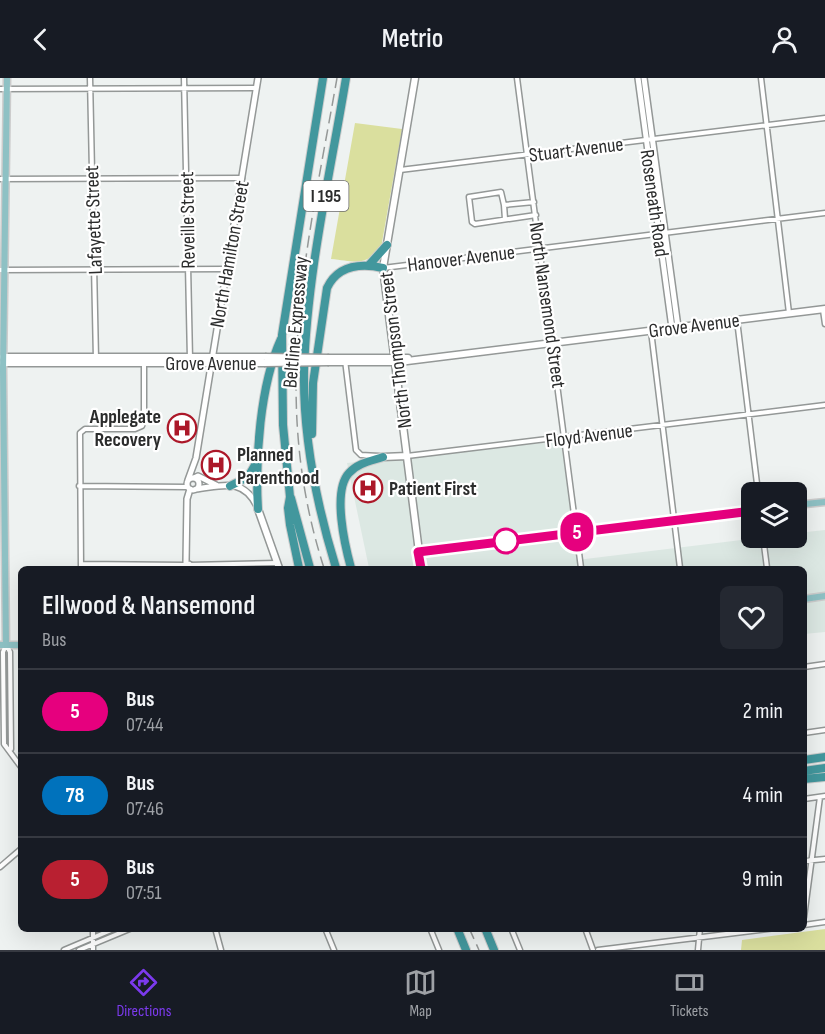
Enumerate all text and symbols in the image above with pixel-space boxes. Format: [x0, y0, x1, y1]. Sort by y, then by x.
icon: back [24, 23, 57, 56]
text: Metrio [382, 23, 443, 55]
icon: person [768, 23, 801, 56]
street label: Stuart Avenue [528, 132, 625, 168]
street label: Roseneath Road [635, 148, 673, 258]
street label: Lafayette Street [80, 165, 108, 275]
street label: Reveille Street [175, 171, 201, 269]
street label: North Hamilton Street [205, 179, 255, 329]
road number: I 195 [304, 181, 348, 211]
street label: North Nansemond Street [523, 221, 571, 390]
street label: Hanover Avenue [406, 241, 516, 277]
street label: Beltline Expressway [278, 255, 314, 389]
street label: North Thompson Street [374, 270, 418, 430]
street label: Grove Avenue [647, 309, 741, 343]
street label: Grove Avenue [165, 352, 257, 376]
place label: Applegate Recovery [89, 405, 162, 452]
hospital icon: Applegate Recovery [166, 412, 198, 444]
street label: Floyd Avenue [544, 419, 634, 453]
place label: Planned Parenthood [237, 443, 319, 490]
hospital icon: Planned Parenthood [200, 449, 232, 481]
hospital icon: Patient First [352, 472, 384, 504]
place label: Patient First [389, 477, 477, 501]
map controls [741, 482, 807, 548]
button: layers [741, 482, 807, 548]
line badge: 5 [558, 512, 596, 552]
text: 5 [572, 520, 582, 545]
unlabelled marker [493, 528, 519, 554]
button: heart [720, 586, 783, 649]
text: Ellwood & Nansemond [42, 589, 255, 622]
text: Bus [42, 628, 66, 652]
text: Bus [126, 686, 155, 713]
text: 2 min [743, 698, 783, 725]
text: 5 [70, 699, 80, 724]
text: 07:44 [126, 713, 163, 737]
text: Bus [126, 770, 155, 797]
text: 4 min [743, 782, 783, 809]
text: 78 [66, 783, 84, 808]
text: 07:46 [126, 797, 164, 821]
text: Bus [126, 854, 155, 881]
text: 9 min [742, 866, 783, 893]
text: 5 [70, 867, 80, 892]
text: 07:51 [126, 881, 162, 905]
tab: Directions [116, 966, 171, 1021]
tab: Map [404, 966, 437, 1021]
tab: Tickets [670, 966, 709, 1021]

